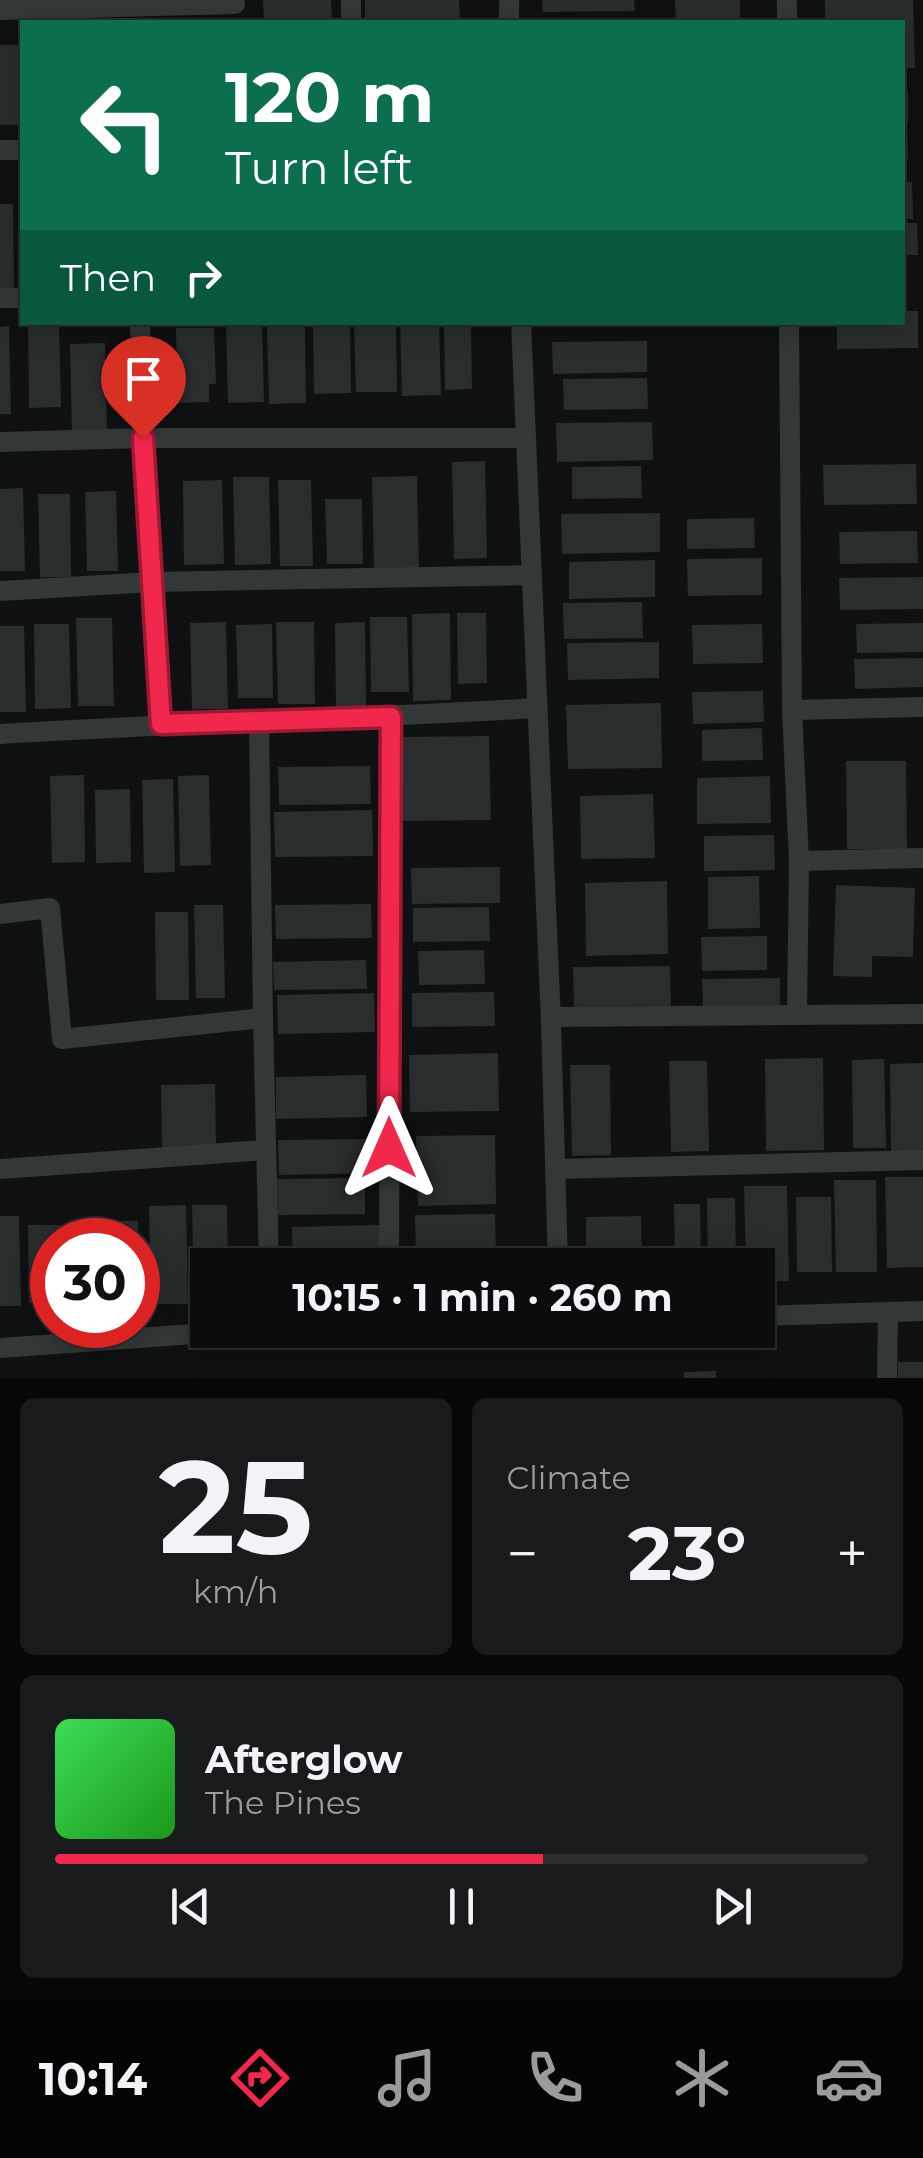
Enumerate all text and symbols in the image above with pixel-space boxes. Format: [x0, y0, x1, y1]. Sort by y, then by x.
text: 120 m [225, 54, 435, 140]
icon: left [60, 60, 190, 190]
text: Turn left [225, 140, 413, 195]
icon: right [176, 250, 231, 305]
text: Then [60, 254, 156, 301]
pin [101, 336, 186, 439]
icon: arrive [116, 351, 171, 406]
position arrow [337, 1096, 441, 1200]
speed limit sign: 30 [30, 1218, 160, 1348]
text: 10:15 · 1 min · 260 m [292, 1274, 673, 1321]
text: 25 [159, 1427, 313, 1586]
text: Climate [507, 1458, 631, 1497]
text: 23° [628, 1507, 747, 1599]
text: − [507, 1520, 538, 1587]
text: + [836, 1520, 868, 1587]
text: km/h [193, 1572, 278, 1611]
text: Afterglow [205, 1736, 403, 1783]
text: The Pines [205, 1783, 361, 1822]
icon: previous [163, 1879, 218, 1934]
icon: pause [434, 1879, 489, 1934]
icon: next [705, 1879, 760, 1934]
icon: directions [225, 2043, 295, 2113]
icon: music [372, 2043, 442, 2113]
icon: phone [520, 2043, 590, 2113]
icon: climate [667, 2043, 737, 2113]
icon: car [814, 2043, 884, 2113]
text: 10:14 [39, 2051, 147, 2106]

